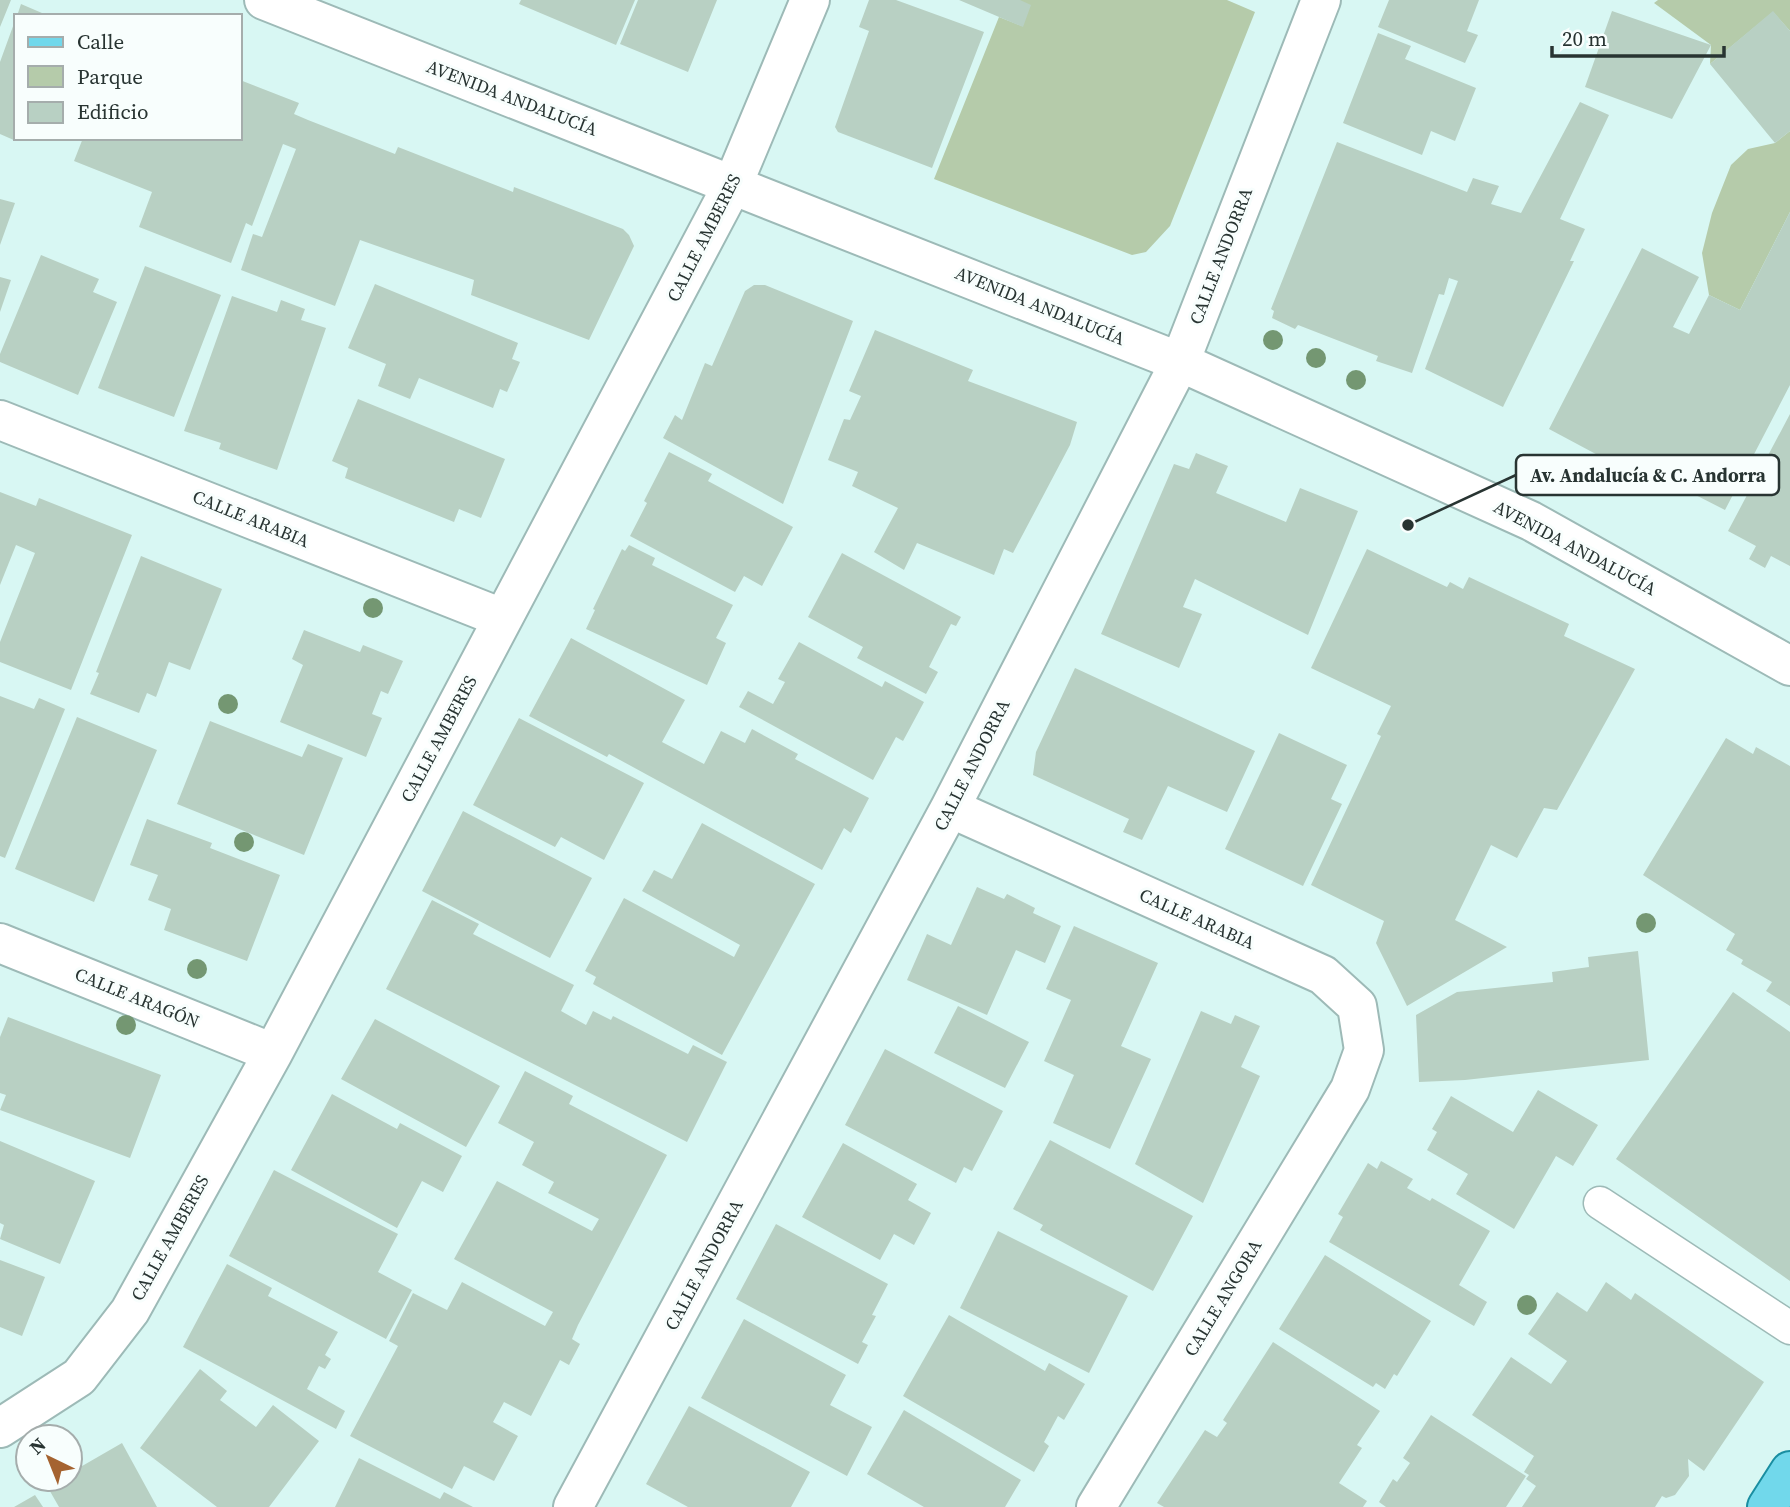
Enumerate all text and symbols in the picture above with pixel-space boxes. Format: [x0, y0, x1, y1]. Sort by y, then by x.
legend [14, 14, 242, 140]
scale bar [1552, 14, 1724, 58]
text: 20 m [1562, 24, 1607, 53]
text: Calle [77, 27, 124, 56]
street label: AVENIDA ANDALUCÍA [423, 53, 601, 142]
text: Parque [77, 62, 143, 91]
text: Edificio [77, 97, 149, 126]
street label: CALLE AMBERES [661, 170, 747, 306]
street label: CALLE ANDORRA [1183, 184, 1258, 328]
street label: AVENIDA ANDALUCÍA [952, 260, 1129, 351]
callout: Av. Andalucía & C. Andorra [1516, 455, 1779, 495]
text: Av. Andalucía & C. Andorra [1530, 462, 1767, 488]
street label: CALLE ARABIA [189, 484, 313, 553]
street label: AVENIDA ANDALUCÍA [1489, 494, 1661, 601]
street label: CALLE AMBERES [395, 671, 483, 807]
street label: CALLE ANDORRA [928, 695, 1016, 835]
street label: CALLE ARABIA [1136, 882, 1259, 955]
street label: CALLE ARAGÓN [71, 961, 203, 1034]
street label: CALLE AMBERES [125, 1170, 215, 1305]
street label: CALLE ANDORRA [659, 1195, 749, 1334]
street label: CALLE ANGORA [1178, 1235, 1267, 1361]
north arrow [14, 1423, 84, 1493]
text: N [23, 1431, 51, 1460]

